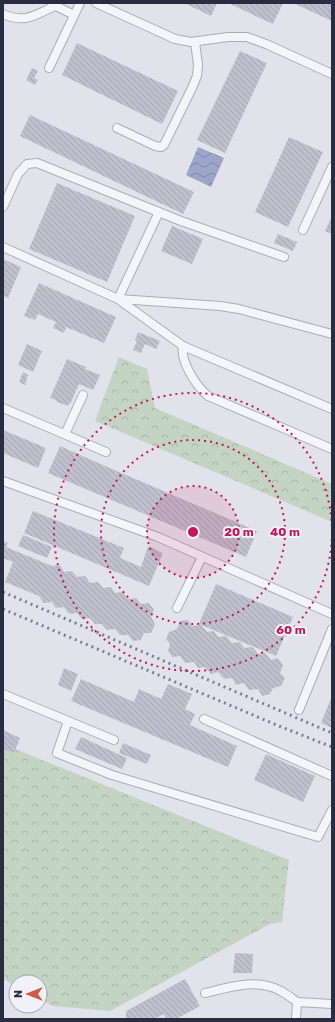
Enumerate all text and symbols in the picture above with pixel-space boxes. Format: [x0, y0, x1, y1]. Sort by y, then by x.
centre of rings [186, 525, 200, 539]
text: 20 m [224, 525, 254, 539]
text: 40 m [270, 525, 300, 539]
text: 60 m [276, 623, 306, 637]
north arrow [8, 974, 48, 1014]
text: N [12, 990, 25, 998]

